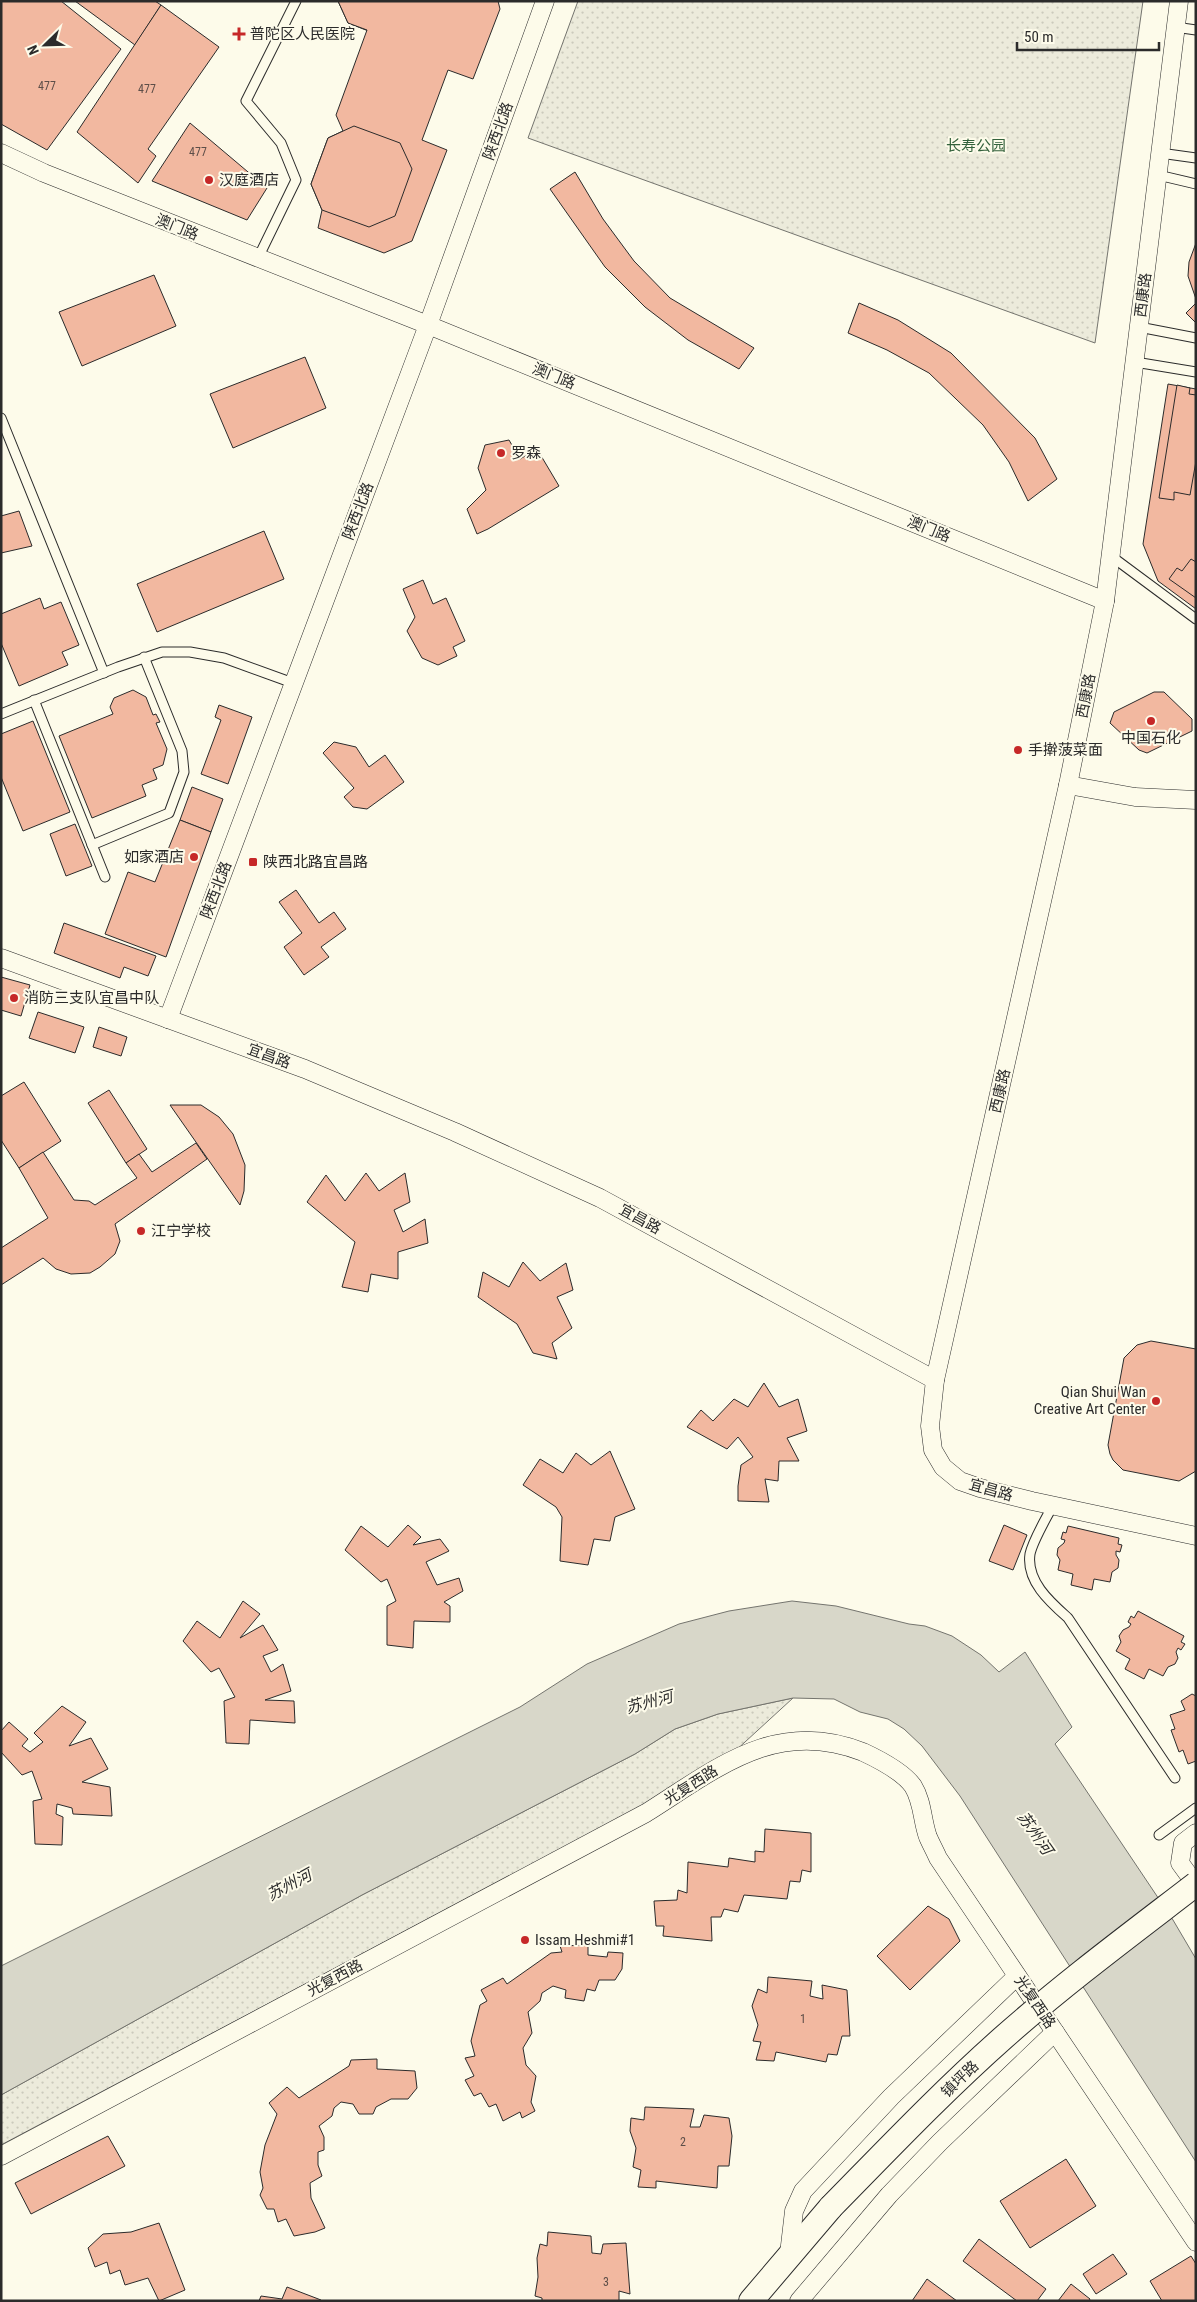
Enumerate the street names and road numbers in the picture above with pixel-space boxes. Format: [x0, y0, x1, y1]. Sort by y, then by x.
street label: 陕西北路 [479, 100, 517, 162]
street label: 澳门路 [153, 210, 201, 244]
street label: 西康路 [1131, 272, 1155, 318]
street label: 澳门路 [530, 359, 578, 393]
street label: 陕西北路 [339, 480, 377, 542]
street label: 澳门路 [905, 512, 953, 546]
street label: 西康路 [1073, 672, 1099, 720]
street label: 陕西北路 [197, 859, 235, 921]
street label: 宜昌路 [245, 1040, 293, 1072]
street label: 西康路 [986, 1067, 1014, 1115]
street label: 宜昌路 [616, 1200, 664, 1238]
street label: 宜昌路 [967, 1475, 1015, 1505]
street label: 光复西路 [661, 1761, 721, 1809]
street label: 光复西路 [304, 1956, 366, 2000]
street label: 光复西路 [1011, 1972, 1059, 2032]
street label: 镇坪路 [938, 2057, 982, 2101]

